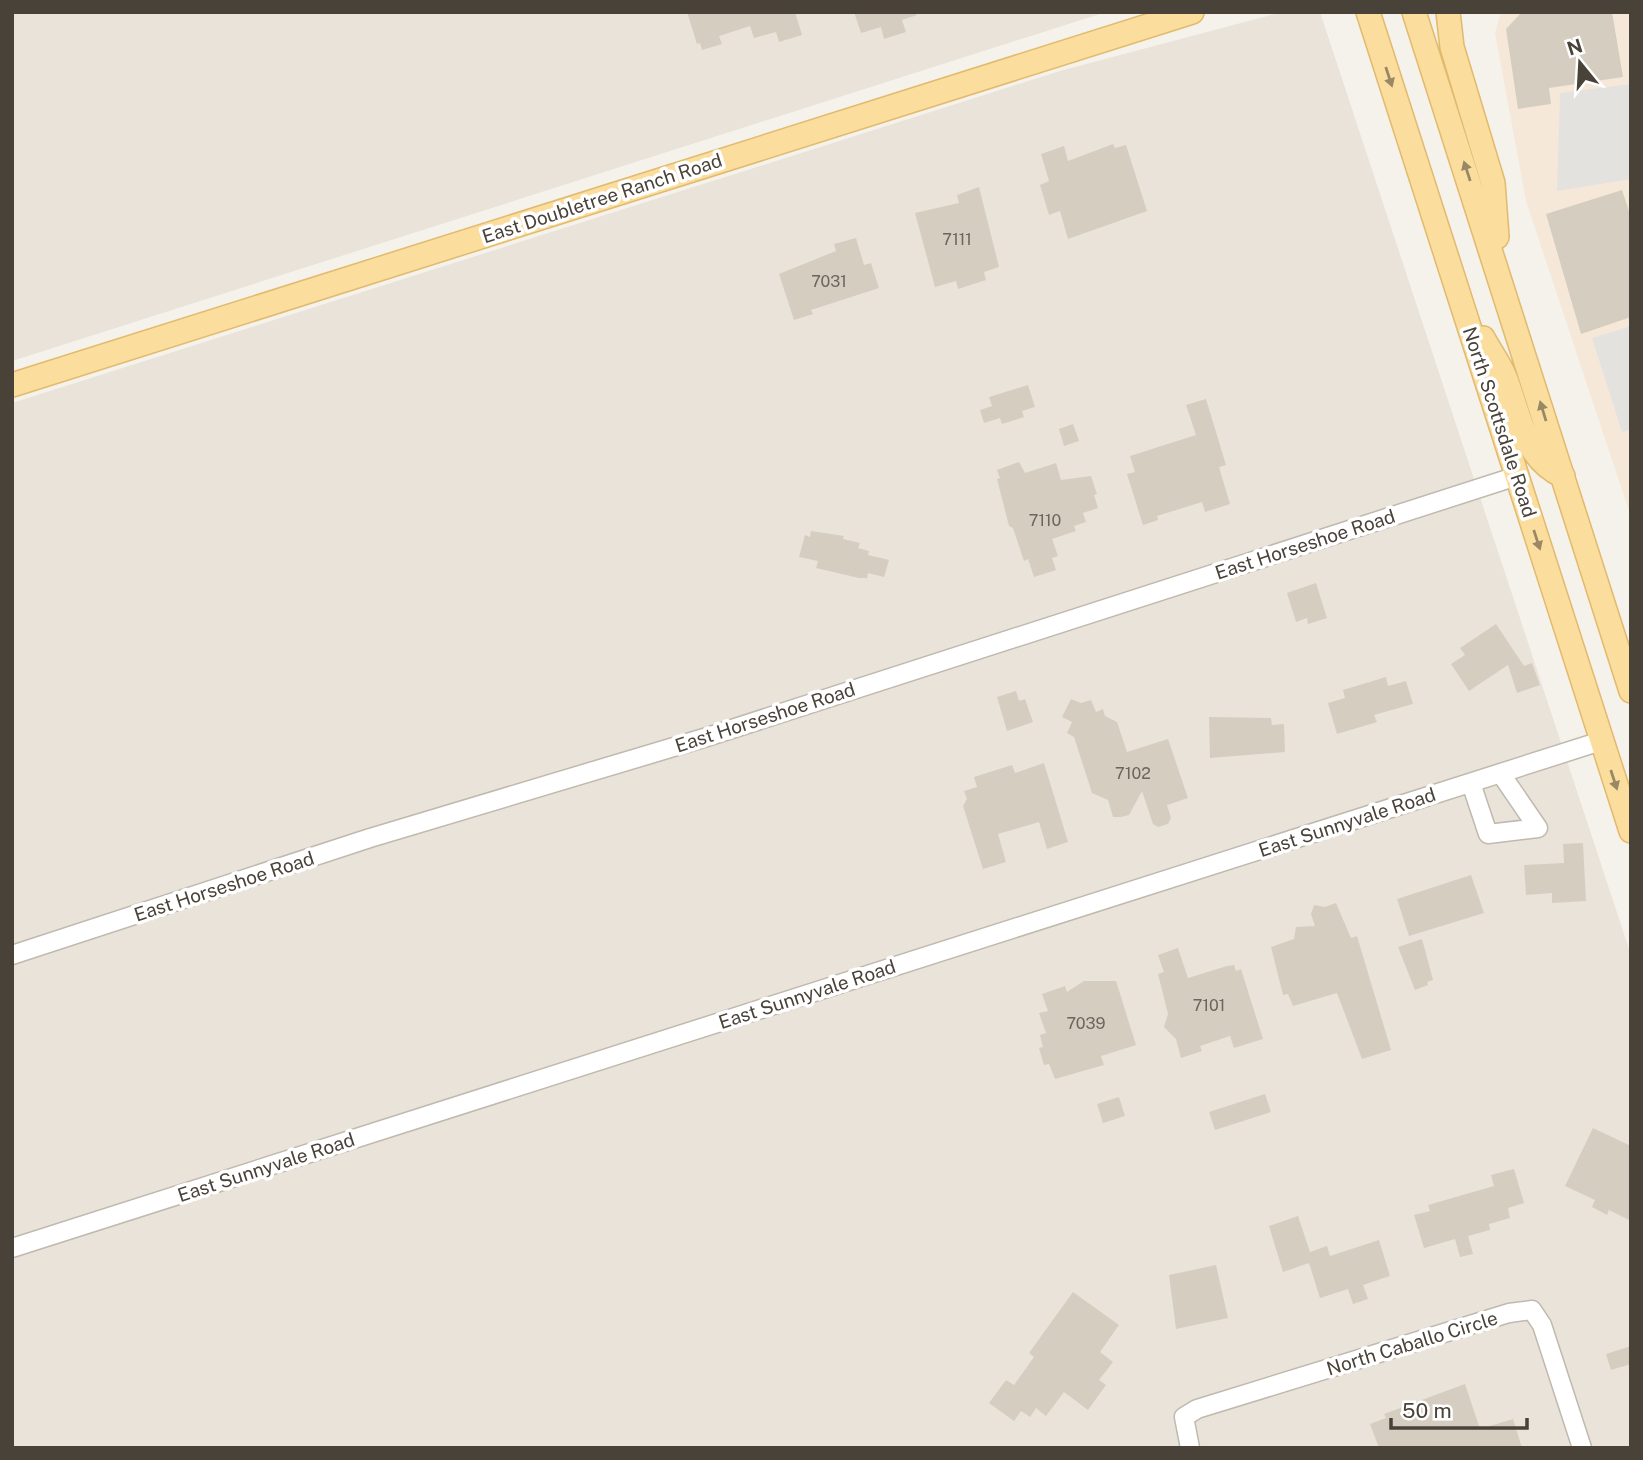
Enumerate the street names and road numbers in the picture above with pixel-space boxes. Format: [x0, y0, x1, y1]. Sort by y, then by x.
street label: East Doubletree Ranch Road [479, 149, 725, 247]
street label: North Scottsdale Road [1459, 324, 1541, 520]
street label: East Horseshoe Road [1212, 505, 1398, 583]
street label: East Horseshoe Road [672, 678, 858, 756]
street label: East Sunnyvale Road [1256, 783, 1438, 861]
street label: East Horseshoe Road [131, 847, 317, 925]
street label: East Sunnyvale Road [716, 955, 898, 1033]
street label: East Sunnyvale Road [175, 1128, 357, 1206]
street label: North Caballo Circle [1324, 1307, 1500, 1379]

